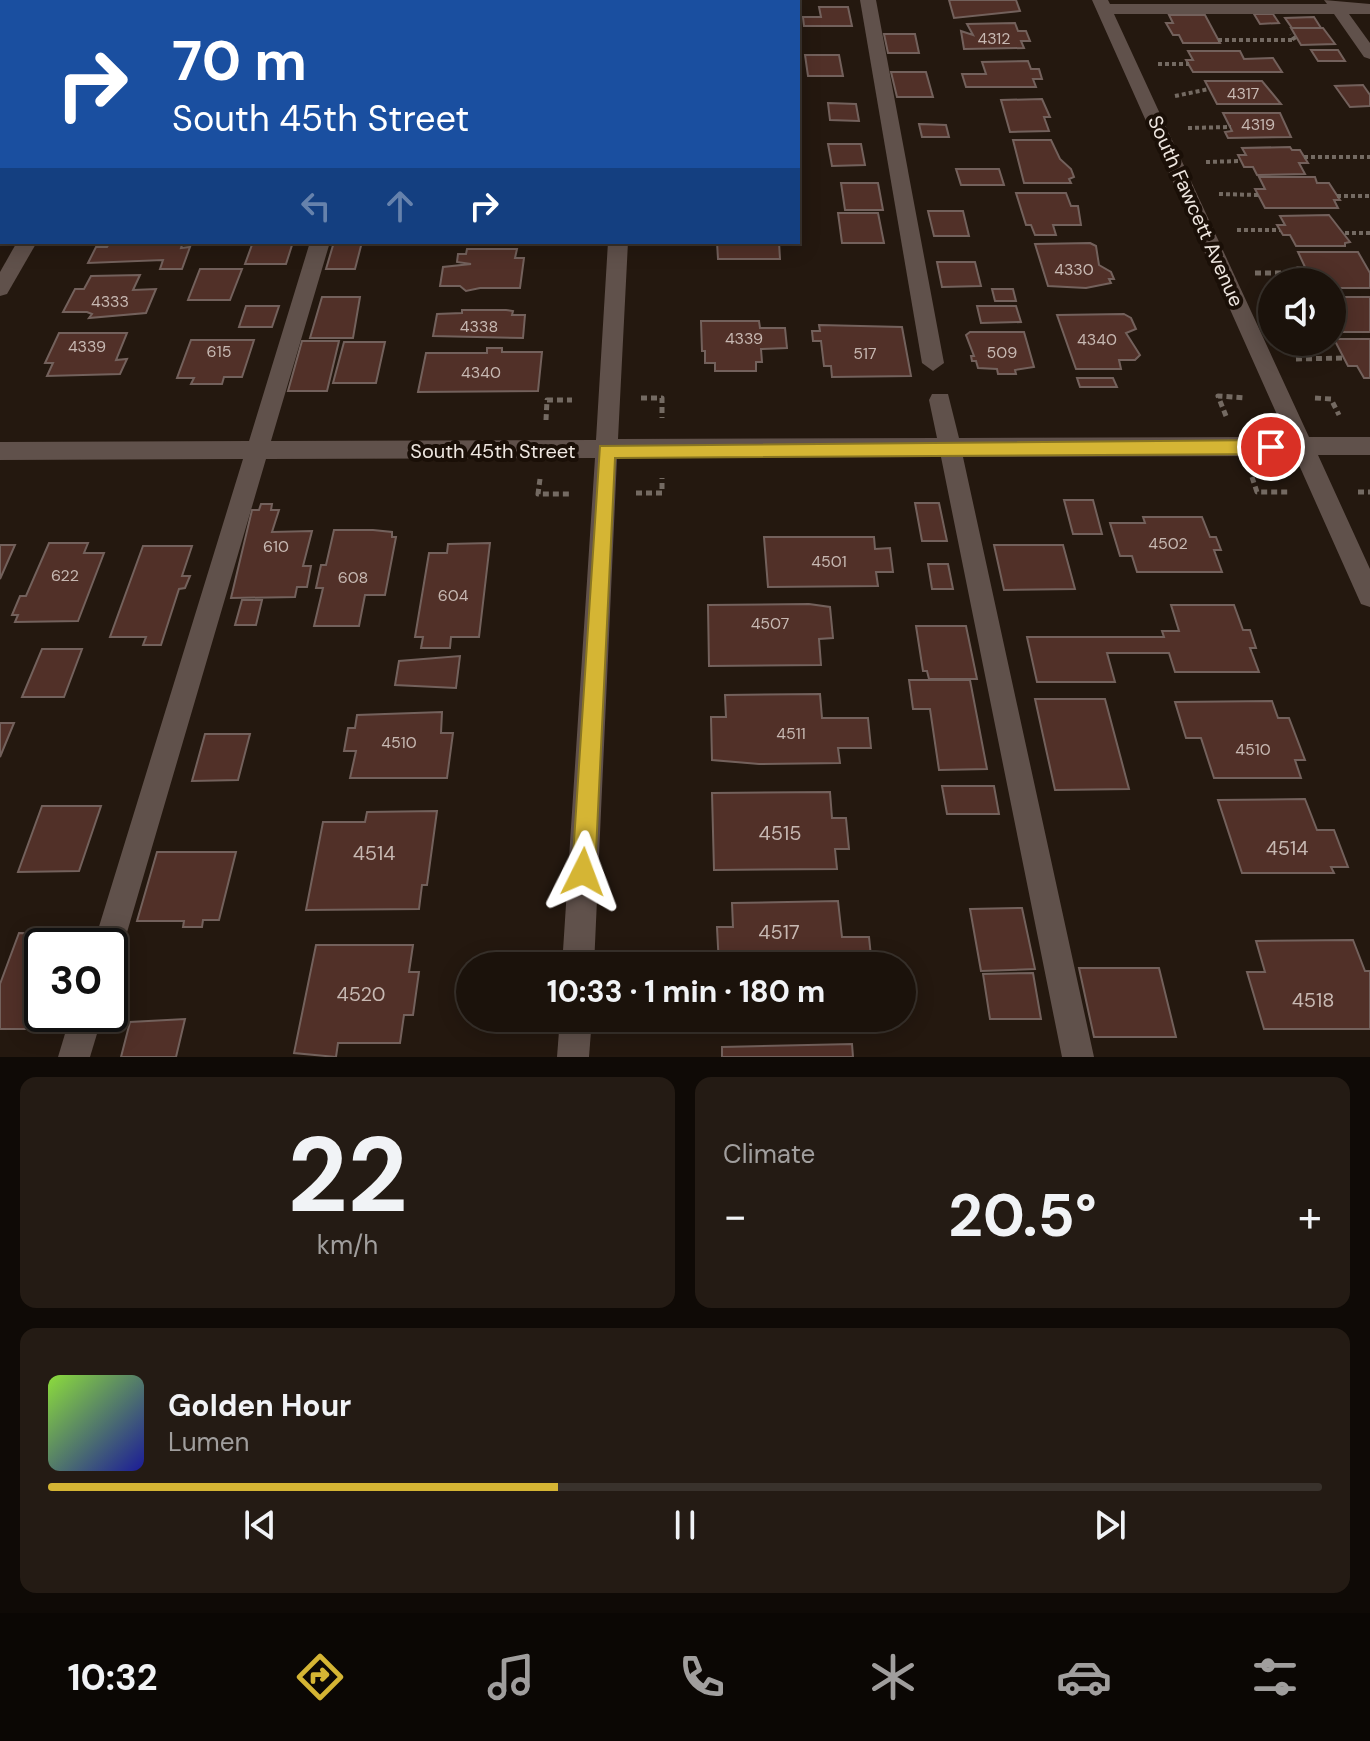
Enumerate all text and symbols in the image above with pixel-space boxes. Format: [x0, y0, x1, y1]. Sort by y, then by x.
text: 70 m [172, 24, 307, 97]
house number: 4312 [977, 28, 1011, 49]
icon: right [40, 32, 144, 136]
house number: 4317 [1227, 83, 1259, 104]
text: South 45th Street [172, 95, 469, 142]
street label: South Fawcett Avenue [1142, 111, 1250, 311]
house number: 4319 [1241, 114, 1275, 135]
icon: left [294, 184, 338, 228]
icon: ahead [378, 184, 422, 228]
icon: right [462, 184, 506, 228]
house number: 4330 [1054, 259, 1094, 280]
map controls [1258, 268, 1346, 356]
button: sound [1258, 268, 1346, 356]
house number: 4333 [91, 291, 129, 312]
house number: 4338 [460, 316, 498, 337]
house number: 4339 [725, 328, 763, 349]
house number: 4340 [1077, 329, 1117, 350]
house number: 4339 [68, 336, 106, 357]
house number: 615 [207, 341, 231, 362]
house number: 509 [987, 342, 1017, 363]
house number: 517 [853, 343, 877, 364]
house number: 4340 [461, 362, 501, 383]
pin [1237, 413, 1305, 481]
icon: arrive [1249, 425, 1293, 469]
street label: South 45th Street [410, 438, 576, 464]
house number: 4502 [1148, 533, 1188, 554]
house number: 610 [263, 536, 289, 557]
house number: 4501 [811, 551, 847, 572]
house number: 622 [51, 565, 79, 586]
house number: 608 [338, 567, 368, 588]
house number: 604 [438, 585, 469, 606]
house number: 4507 [751, 613, 789, 634]
house number: 4511 [776, 723, 806, 744]
house number: 4510 [381, 732, 417, 753]
house number: 4510 [1235, 739, 1271, 760]
house number: 4515 [759, 820, 801, 846]
position arrow [541, 830, 625, 914]
house number: 4514 [1266, 835, 1308, 861]
house number: 4514 [353, 840, 395, 866]
house number: 4517 [758, 919, 800, 945]
speed limit sign: 30 [24, 928, 128, 1032]
text: 10:33 · 1 min · 180 m [547, 972, 825, 1011]
house number: 4520 [337, 981, 386, 1007]
house number: 4518 [1292, 987, 1334, 1013]
text: 22 [287, 1108, 408, 1243]
text: Climate [723, 1137, 815, 1171]
text: 20.5° [948, 1176, 1097, 1255]
text: − [723, 1187, 747, 1245]
text: + [1298, 1187, 1322, 1245]
text: km/h [317, 1228, 378, 1262]
text: Golden Hour [168, 1386, 351, 1425]
text: Lumen [168, 1425, 249, 1459]
icon: previous [238, 1503, 282, 1547]
icon: pause [663, 1503, 707, 1547]
icon: next [1088, 1503, 1132, 1547]
icon: directions [292, 1649, 348, 1705]
icon: music [483, 1649, 539, 1705]
icon: phone [674, 1649, 730, 1705]
icon: climate [865, 1649, 921, 1705]
icon: car [1056, 1649, 1112, 1705]
icon: filters [1247, 1649, 1303, 1705]
text: 10:32 [67, 1654, 158, 1701]

